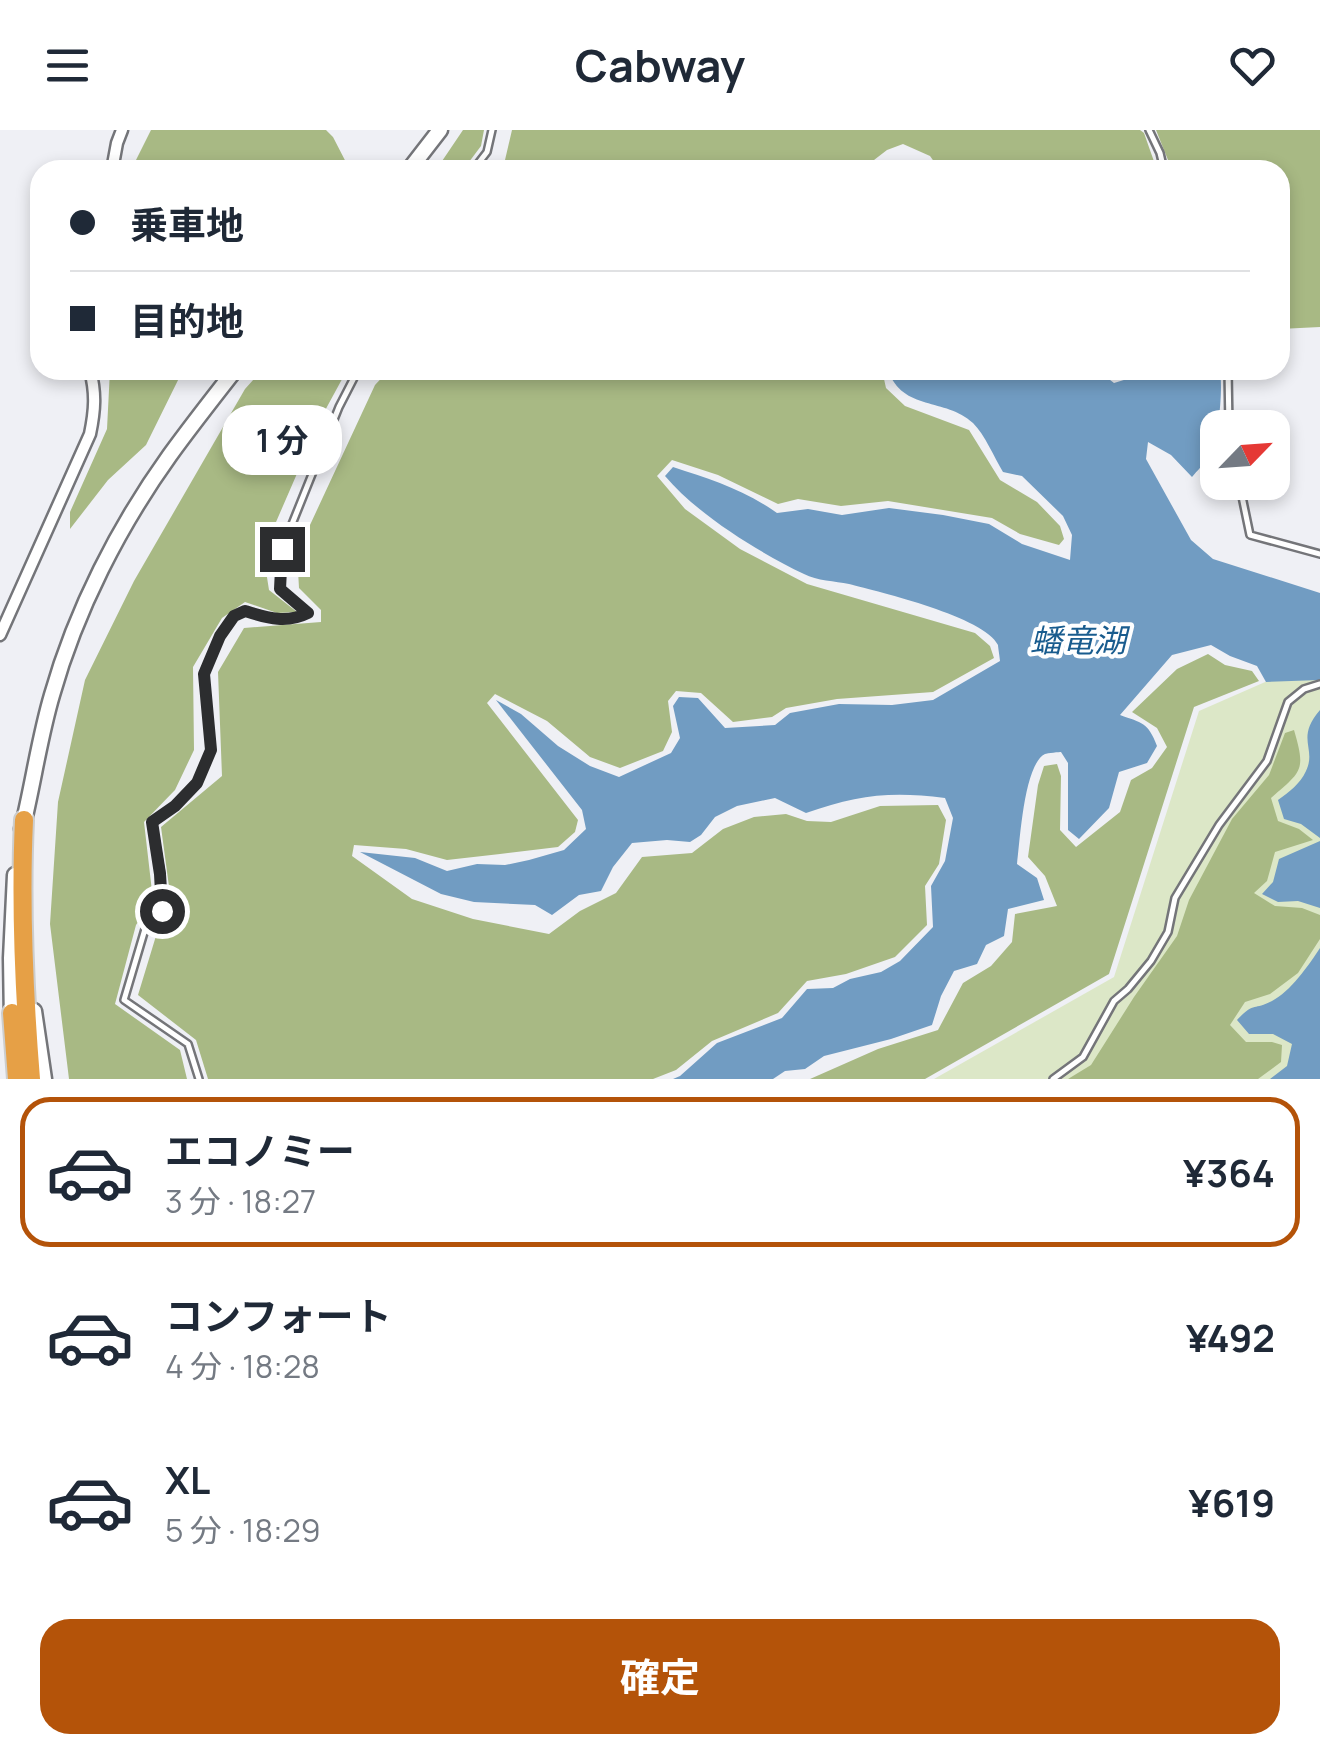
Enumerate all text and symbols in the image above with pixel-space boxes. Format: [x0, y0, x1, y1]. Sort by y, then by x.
text: Cabway [575, 34, 745, 96]
icon: menu [40, 38, 95, 93]
icon: heart [1225, 38, 1280, 93]
text: 乗車地 [130, 198, 244, 250]
text: 目的地 [130, 294, 244, 346]
callout: 1 分 [222, 404, 342, 474]
north arrow [1200, 410, 1290, 500]
map controls [1200, 410, 1290, 500]
text: 1 分 [256, 418, 308, 462]
route end [260, 527, 305, 572]
water label: 蟠竜湖 [1030, 618, 1131, 662]
route start [140, 889, 185, 934]
text: エコノミー [165, 1124, 355, 1176]
icon: car [45, 1127, 135, 1217]
text: ¥364 [1183, 1146, 1275, 1198]
text: 3 分 · 18:27 [165, 1179, 316, 1223]
text: コンフォート [165, 1289, 392, 1341]
icon: car [45, 1292, 135, 1382]
text: ¥492 [1186, 1311, 1275, 1363]
text: 4 分 · 18:28 [165, 1344, 320, 1388]
text: XL [165, 1453, 210, 1505]
icon: car [45, 1457, 135, 1547]
text: ¥619 [1188, 1476, 1275, 1528]
text: 5 分 · 18:29 [165, 1508, 321, 1552]
button: 確定 [40, 1619, 1280, 1734]

